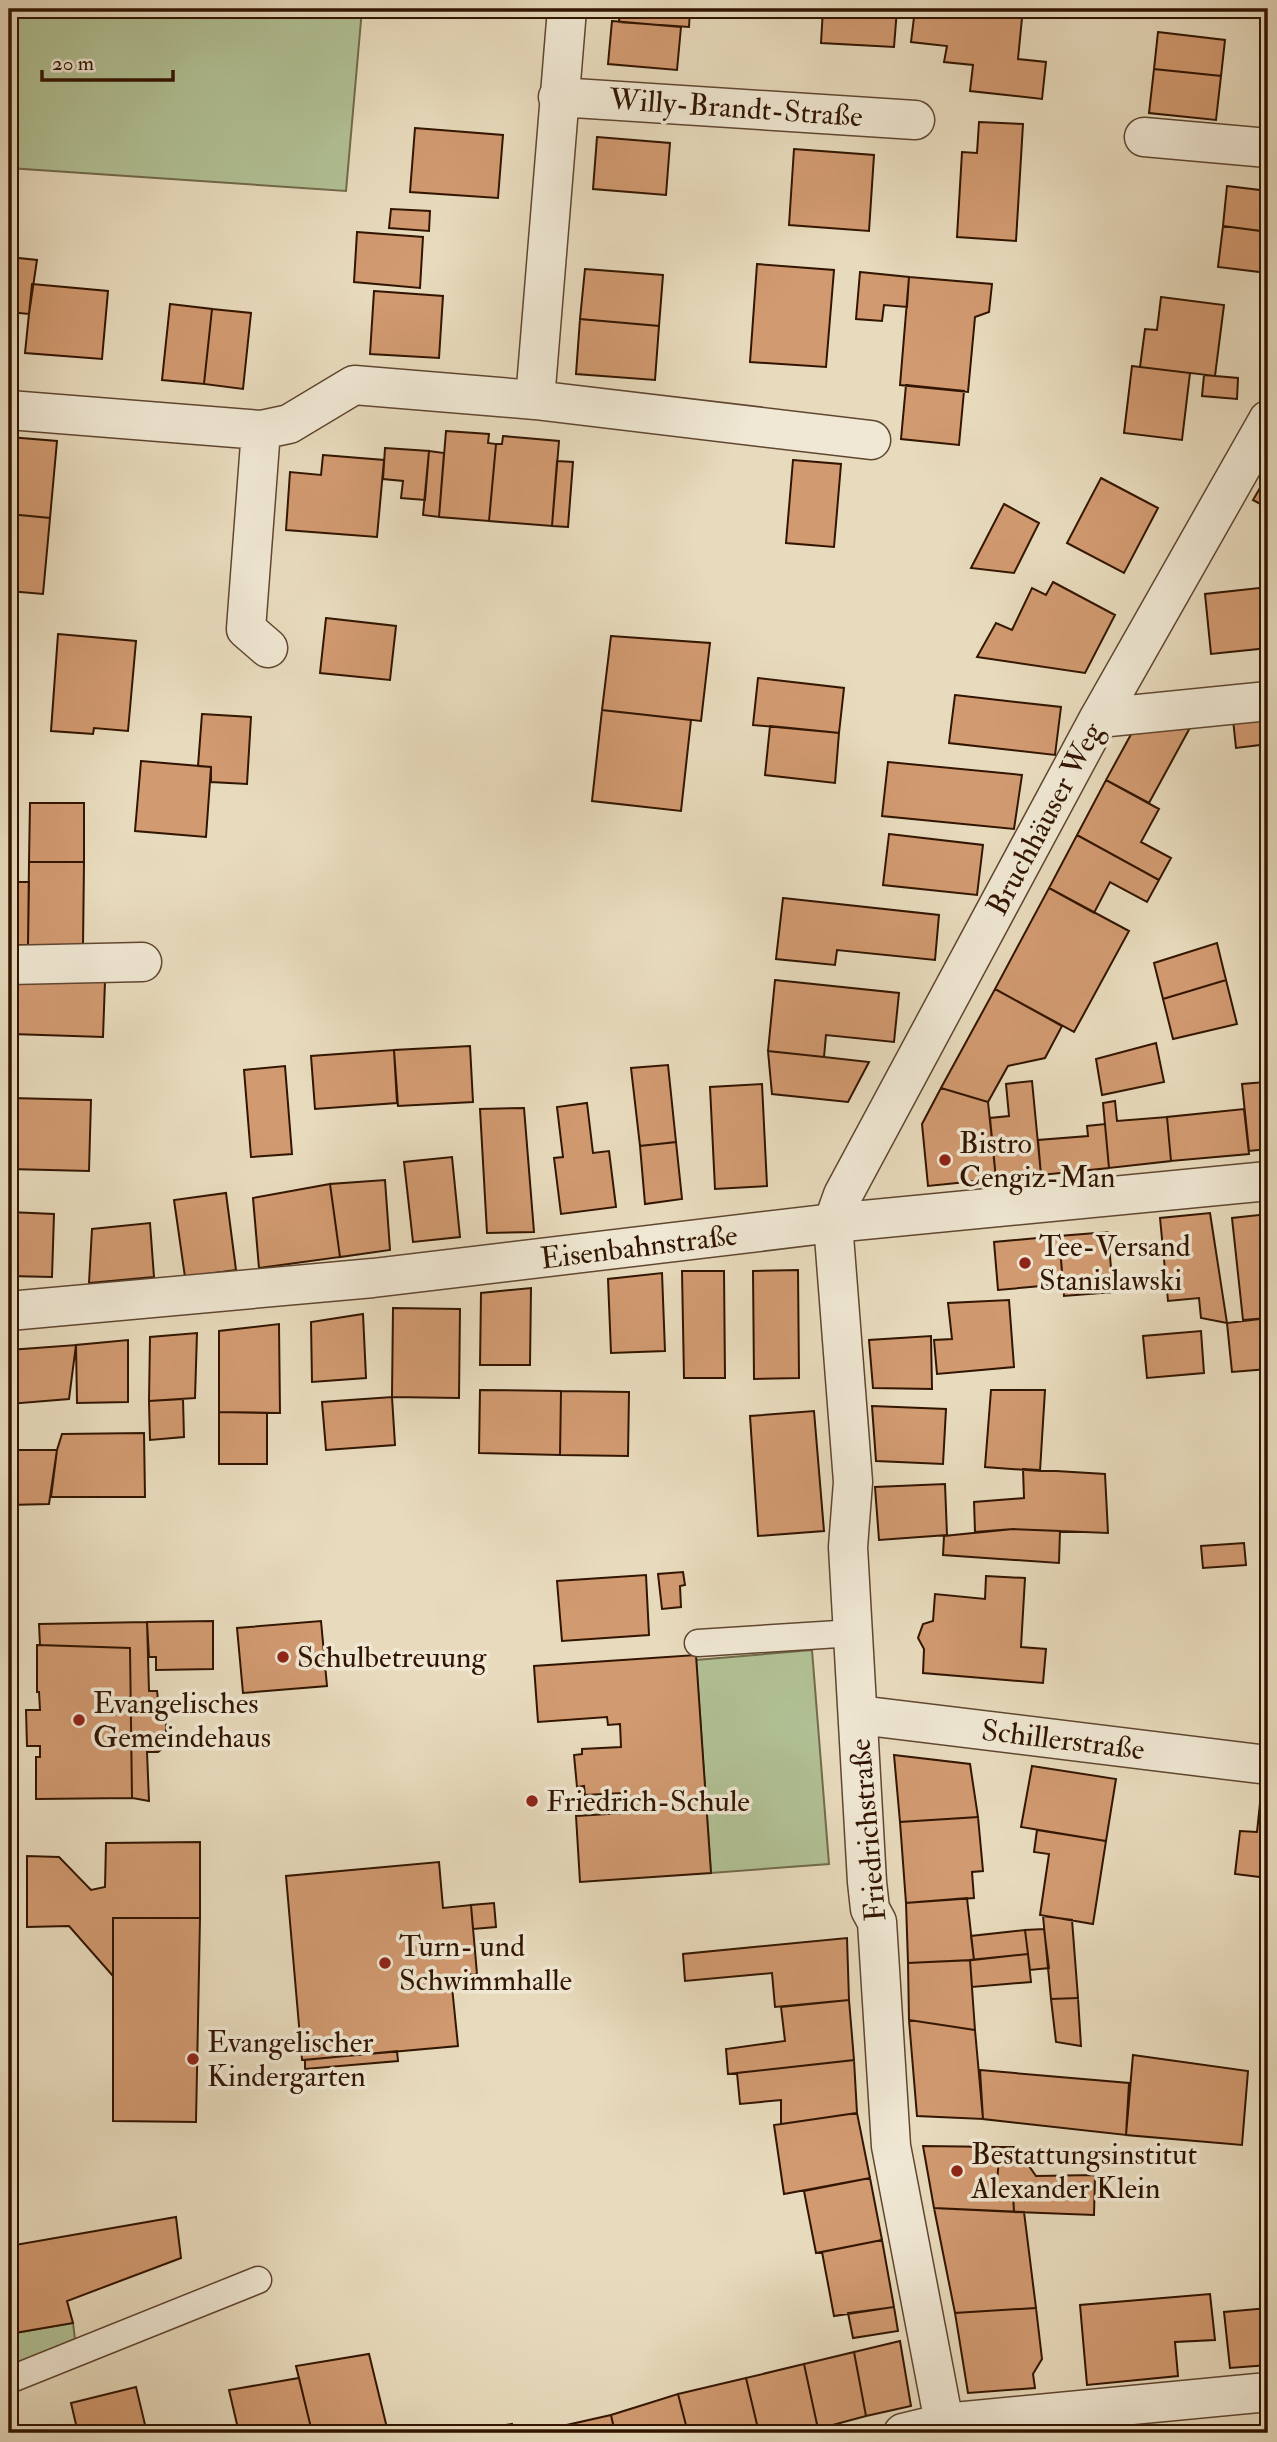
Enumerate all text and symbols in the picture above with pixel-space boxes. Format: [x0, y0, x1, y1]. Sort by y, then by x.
scale bar [42, 38, 173, 82]
text: 20 m [52, 50, 94, 77]
street label: Willy-Brandt-Straße [607, 81, 864, 135]
street label: Bruchhäuser Weg [979, 715, 1112, 922]
place label: Bistro Cengiz-Man [959, 1125, 1116, 1196]
marker: Bistro Cengiz-Man [937, 1152, 953, 1168]
street label: Eisenbahnstraße [538, 1217, 740, 1277]
place label: Tee-Versand Stanislawski [1039, 1228, 1191, 1299]
marker: Tee-Versand Stanislawski [1017, 1255, 1033, 1271]
place label: Schulbetreuung [297, 1639, 488, 1676]
marker: Schulbetreuung [275, 1649, 291, 1665]
place label: Evangelisches Gemeindehaus [93, 1685, 271, 1756]
marker: Evangelisches Gemeindehaus [71, 1712, 87, 1728]
street label: Schillerstraße [979, 1712, 1147, 1768]
street label: Friedrichstraße [842, 1737, 894, 1923]
place label: Friedrich-Schule [546, 1783, 750, 1820]
marker: Friedrich-Schule [524, 1793, 540, 1809]
place label: Turn- und Schwimmhalle [399, 1928, 572, 1999]
marker: Turn- und Schwimmhalle [377, 1955, 393, 1971]
place label: Evangelischer Kindergarten [207, 2024, 373, 2095]
marker: Evangelischer Kindergarten [185, 2051, 201, 2067]
place label: Bestattungsinstitut Alexander Klein [970, 2136, 1197, 2207]
marker: Bestattungsinstitut Alexander Klein [949, 2163, 965, 2179]

